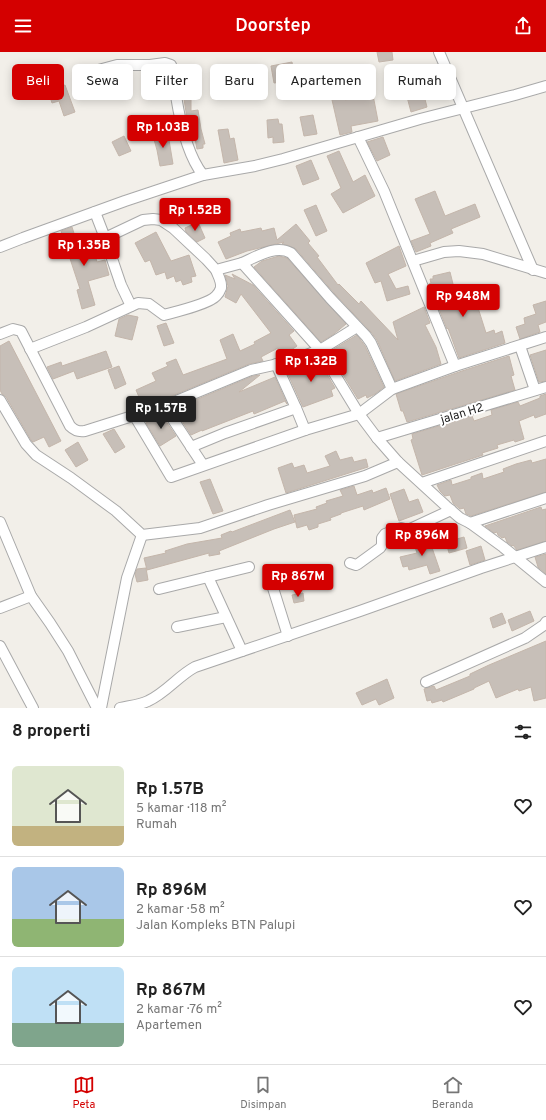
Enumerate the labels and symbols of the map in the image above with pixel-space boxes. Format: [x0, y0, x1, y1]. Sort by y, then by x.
pin: Rp 1.03B [122, 115, 204, 149]
pin: Rp 1.52B [154, 198, 236, 232]
pin: Rp 1.35B [43, 233, 125, 267]
pin: Rp 948M [426, 284, 500, 318]
pin: Rp 1.32B [270, 349, 352, 383]
pin: Rp 1.57B [120, 396, 202, 430]
street label: jalan H2 [438, 400, 486, 428]
pin: Rp 896M [385, 523, 459, 557]
pin: Rp 867M [261, 564, 335, 598]

